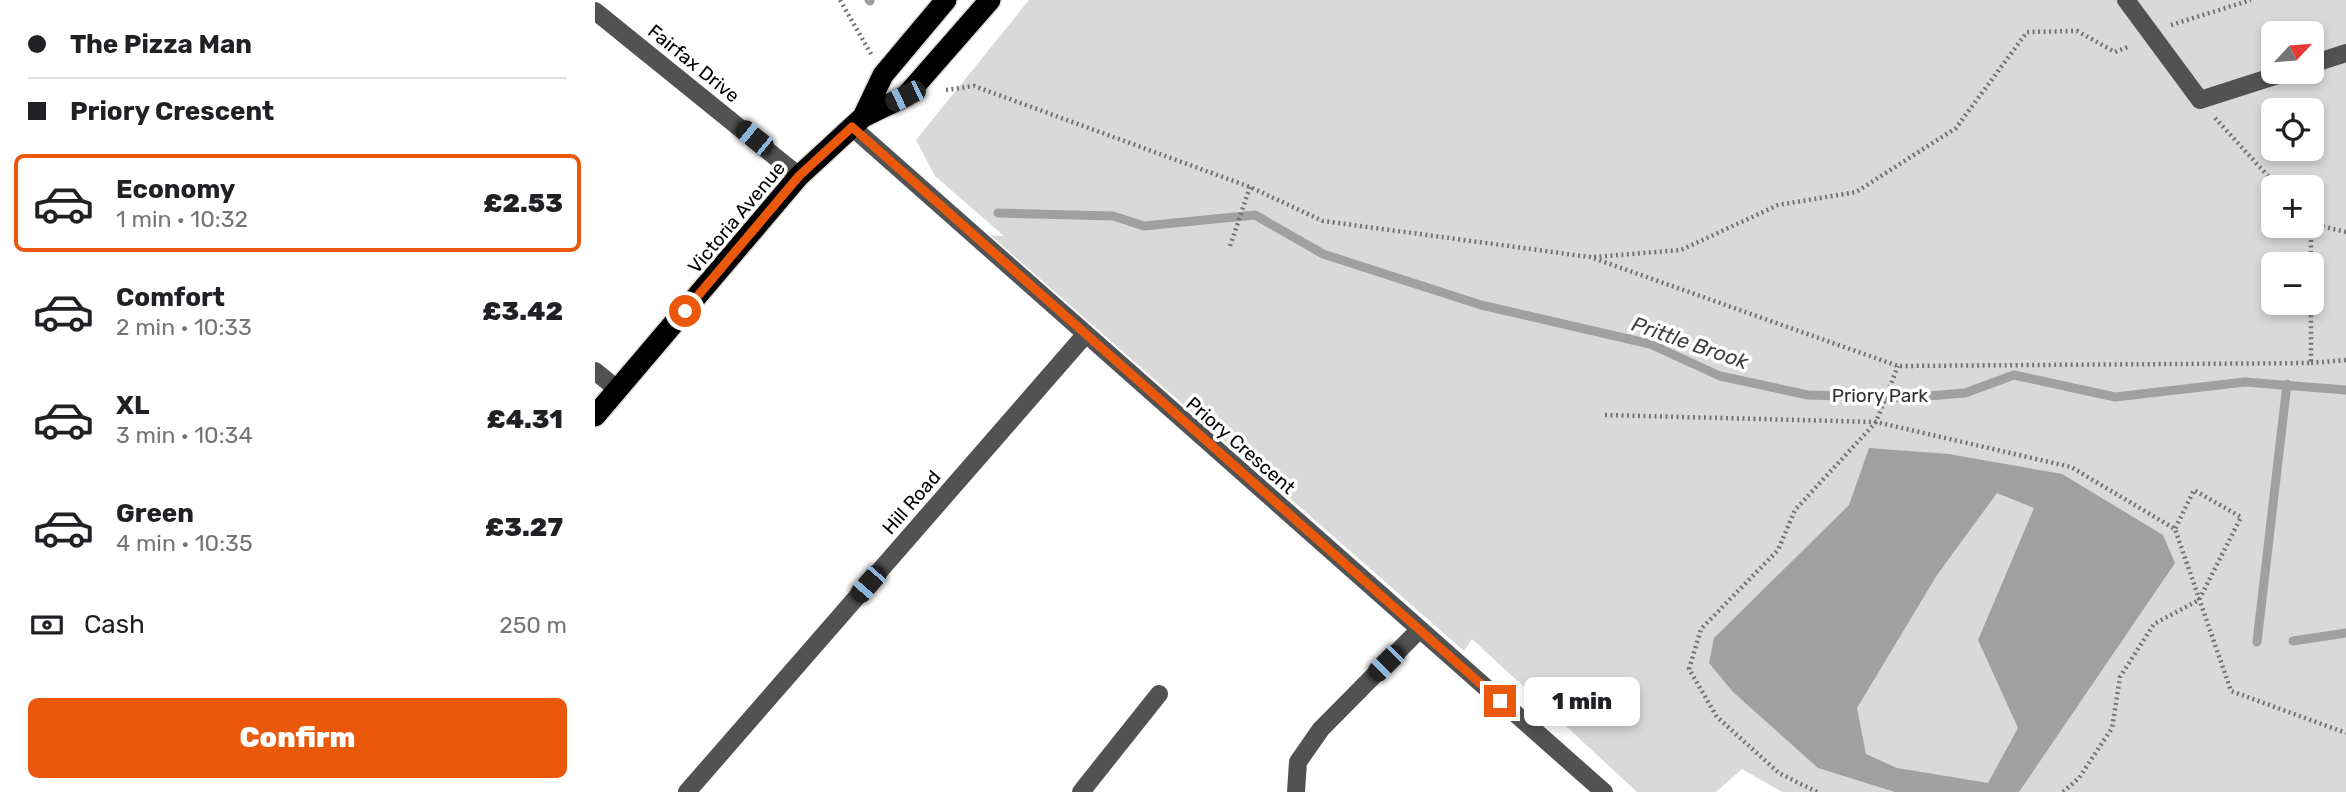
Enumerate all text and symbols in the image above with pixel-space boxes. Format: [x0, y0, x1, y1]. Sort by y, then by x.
street label: Fairfax Drive [643, 19, 744, 107]
north arrow [2261, 21, 2324, 84]
map controls [2261, 21, 2324, 315]
text: The Pizza Man [70, 29, 252, 60]
car [882, 77, 929, 115]
text: Priory Crescent [70, 96, 274, 127]
button: locate [2261, 98, 2324, 161]
car [732, 117, 777, 159]
street label: Victoria Avenue [683, 157, 790, 278]
icon: car [32, 172, 95, 235]
text: Economy [116, 174, 235, 205]
button: + [2261, 175, 2324, 238]
text: £2.53 [483, 188, 563, 219]
text: 1 min · 10:32 [116, 205, 248, 233]
button: − [2261, 252, 2324, 315]
icon: car [32, 280, 95, 343]
text: Comfort [116, 282, 225, 313]
route start [669, 295, 701, 327]
text: £3.42 [482, 296, 563, 327]
water label: Prittle Brook [1629, 311, 1753, 375]
text: 2 min · 10:33 [116, 313, 252, 341]
park label: Priory Park [1832, 384, 1928, 407]
icon: car [32, 388, 95, 451]
text: XL [116, 390, 149, 421]
street label: Priory Crescent [1182, 392, 1300, 499]
text: £4.31 [487, 404, 563, 435]
text: 3 min · 10:34 [116, 421, 253, 449]
street label: Hill Road [877, 466, 945, 539]
icon: car [32, 496, 95, 559]
text: Green [116, 498, 194, 529]
text: £3.27 [485, 512, 563, 543]
text: 4 min · 10:35 [116, 529, 253, 557]
car [847, 561, 890, 607]
icon: cash [28, 606, 66, 644]
text: Cash [84, 609, 145, 640]
text: 250 m [499, 611, 567, 639]
car [1364, 641, 1409, 685]
callout: 1 min [1525, 676, 1640, 726]
route end [1484, 685, 1516, 717]
text: 1 min [1552, 687, 1612, 715]
button: Confirm [28, 698, 567, 778]

